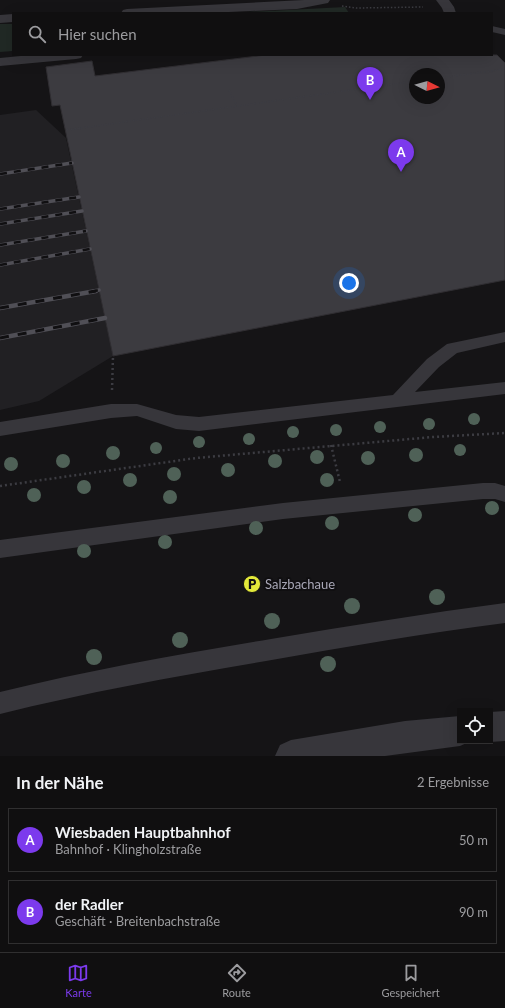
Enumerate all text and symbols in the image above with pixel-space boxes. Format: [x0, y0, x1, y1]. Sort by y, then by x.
search box [12, 12, 493, 56]
icon: search [26, 23, 48, 45]
text: Hier suchen [58, 25, 137, 43]
pin: B [357, 67, 383, 100]
north arrow [409, 68, 445, 104]
pin: A [388, 139, 414, 172]
your location [339, 273, 359, 293]
parking icon: Salzbachaue [242, 574, 262, 594]
place label: Salzbachaue [265, 576, 335, 592]
map controls [457, 708, 493, 744]
button: locate [457, 708, 493, 744]
text: In der Nähe [16, 772, 104, 793]
text: 2 Ergebnisse [417, 774, 489, 790]
text: Wiesbaden Hauptbahnhof [55, 823, 231, 841]
text: A [25, 832, 35, 848]
text: 50 m [459, 832, 488, 848]
text: Bahnhof · Klingholzstraße [55, 841, 201, 857]
text: der Radler [55, 895, 123, 913]
text: B [26, 904, 34, 920]
text: 90 m [459, 904, 488, 920]
text: Geschäft · Breitenbachstraße [55, 913, 220, 929]
tab: Karte [65, 962, 92, 999]
tab: Route [222, 962, 251, 999]
tab: Gespeichert [381, 962, 440, 999]

